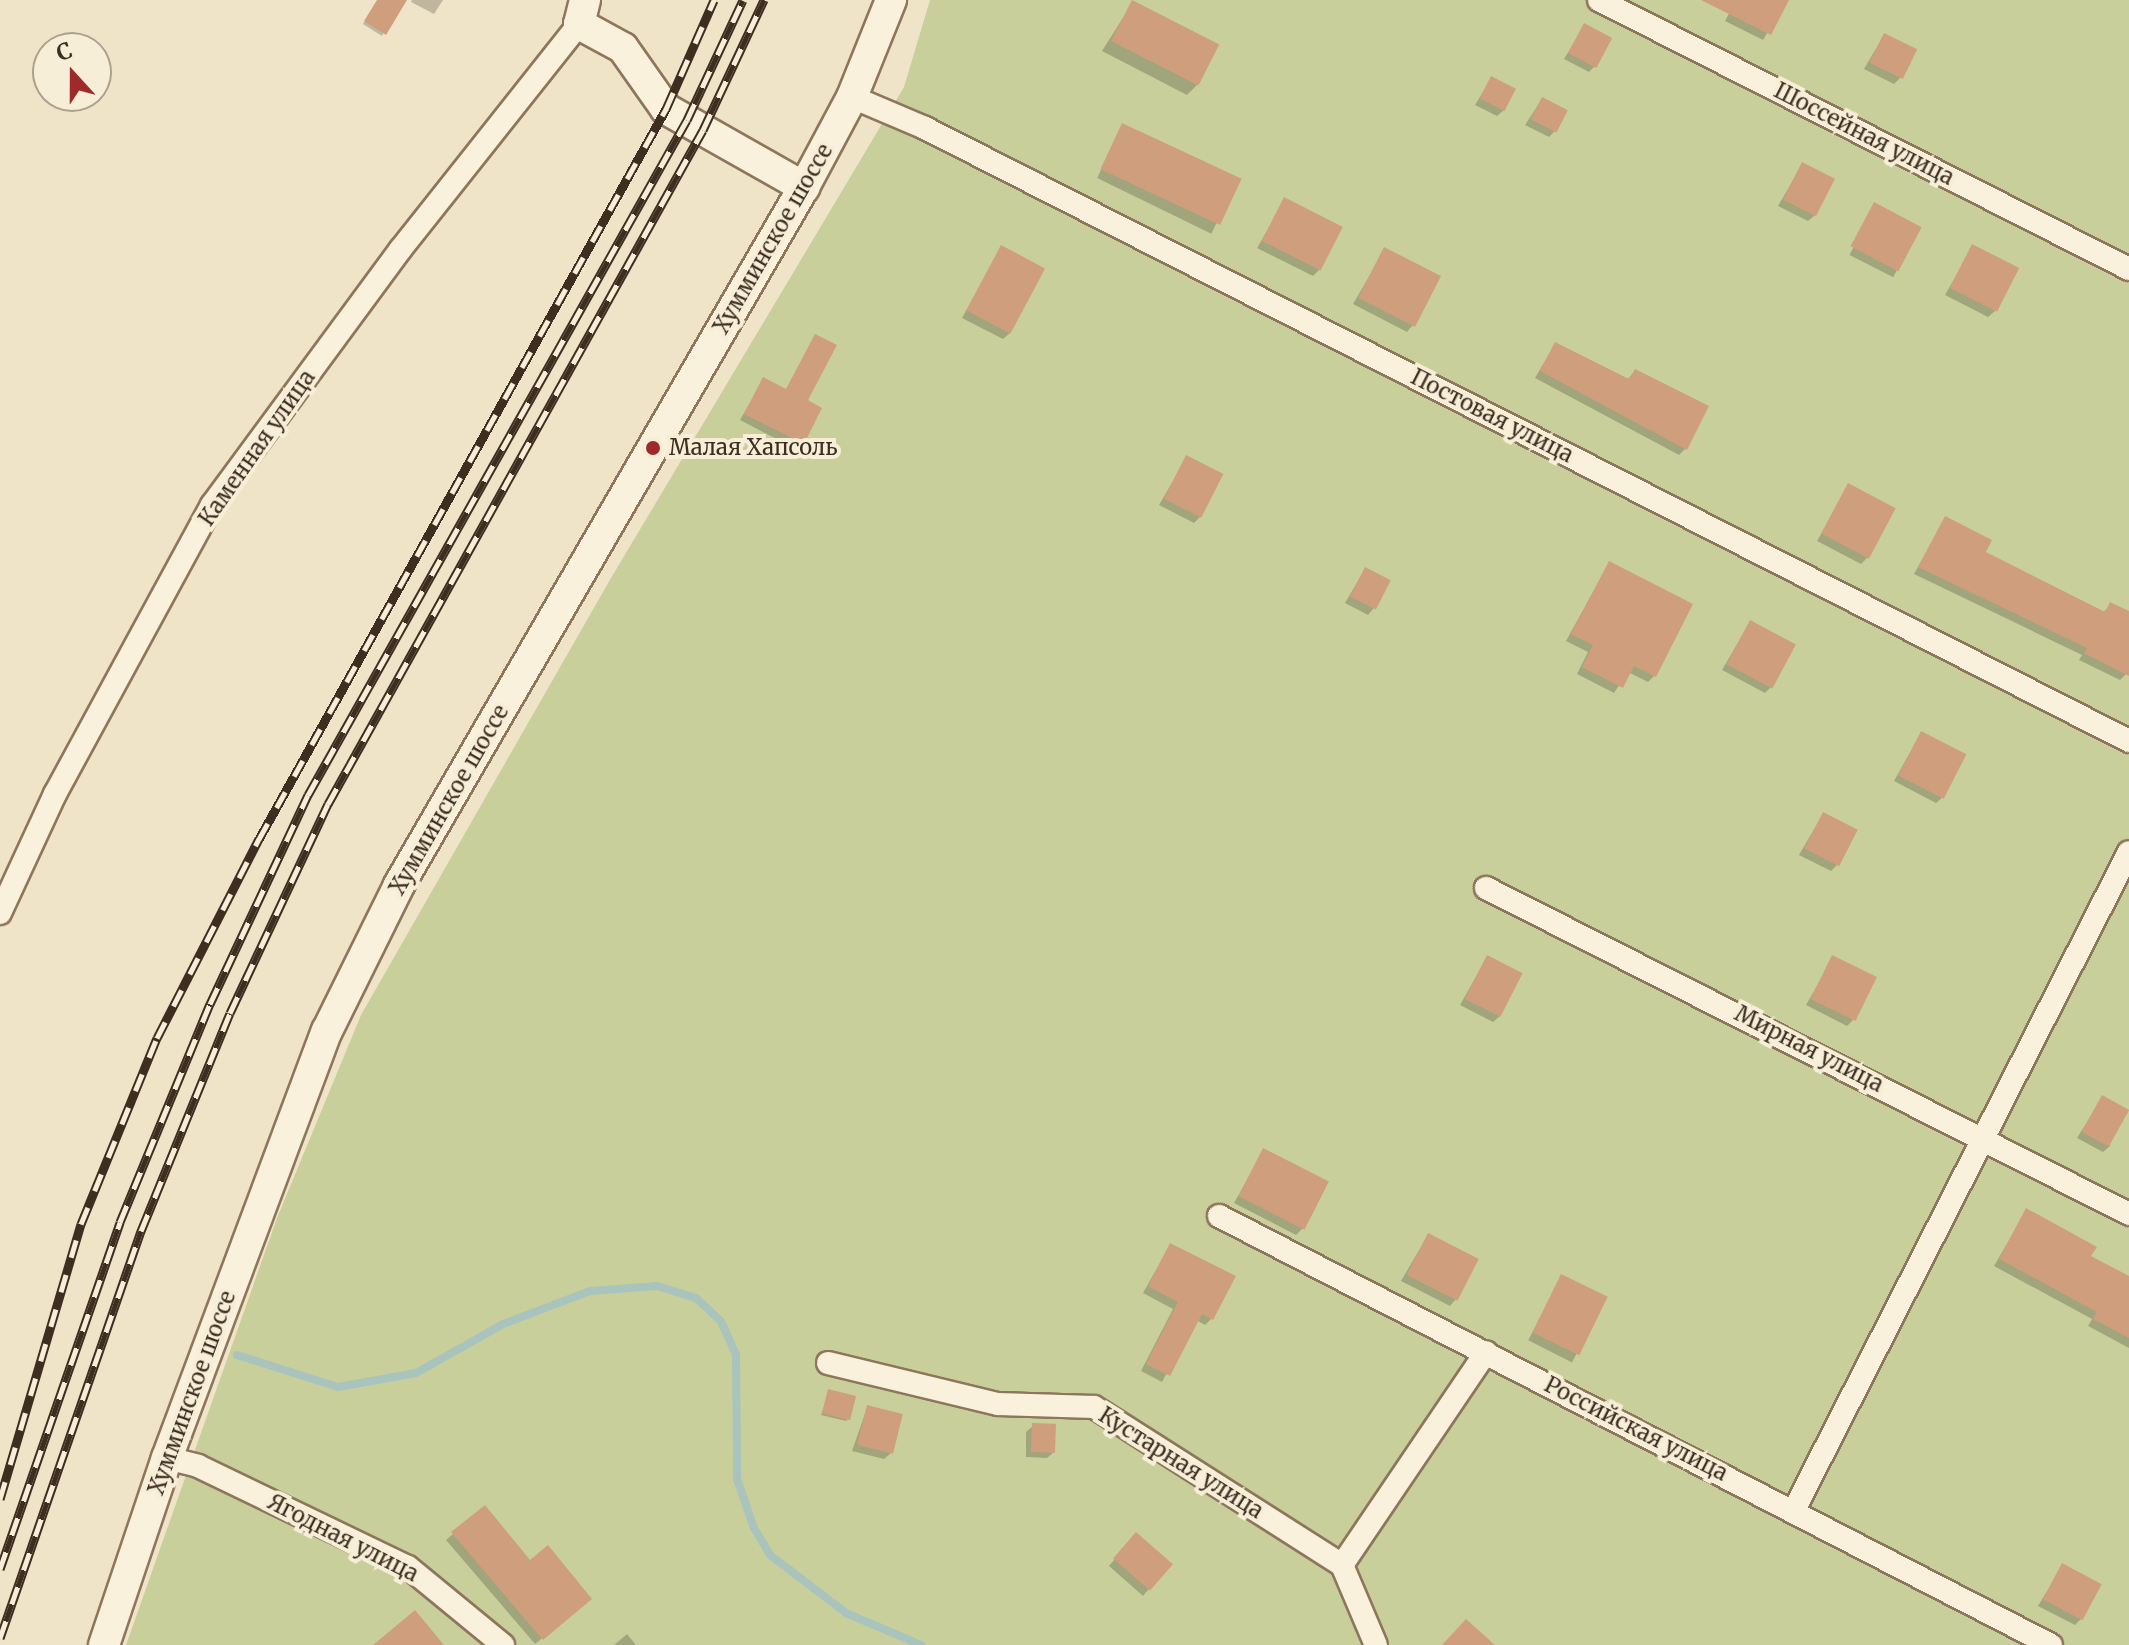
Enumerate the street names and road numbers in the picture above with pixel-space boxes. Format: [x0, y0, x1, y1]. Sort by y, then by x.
street label: Шоссейная улица [1769, 77, 1959, 191]
street label: Хумминское шоссе [708, 139, 838, 339]
street label: Постовая улица [1406, 364, 1578, 468]
street label: Каменная улица [193, 365, 321, 531]
street label: Хумминское шоссе [384, 700, 514, 900]
street label: Мирная улица [1730, 1000, 1888, 1098]
street label: Хумминское шоссе [143, 1288, 241, 1498]
street label: Российская улица [1540, 1371, 1732, 1487]
street label: Кустарная улица [1094, 1402, 1268, 1524]
street label: Ягодная улица [263, 1489, 423, 1587]

